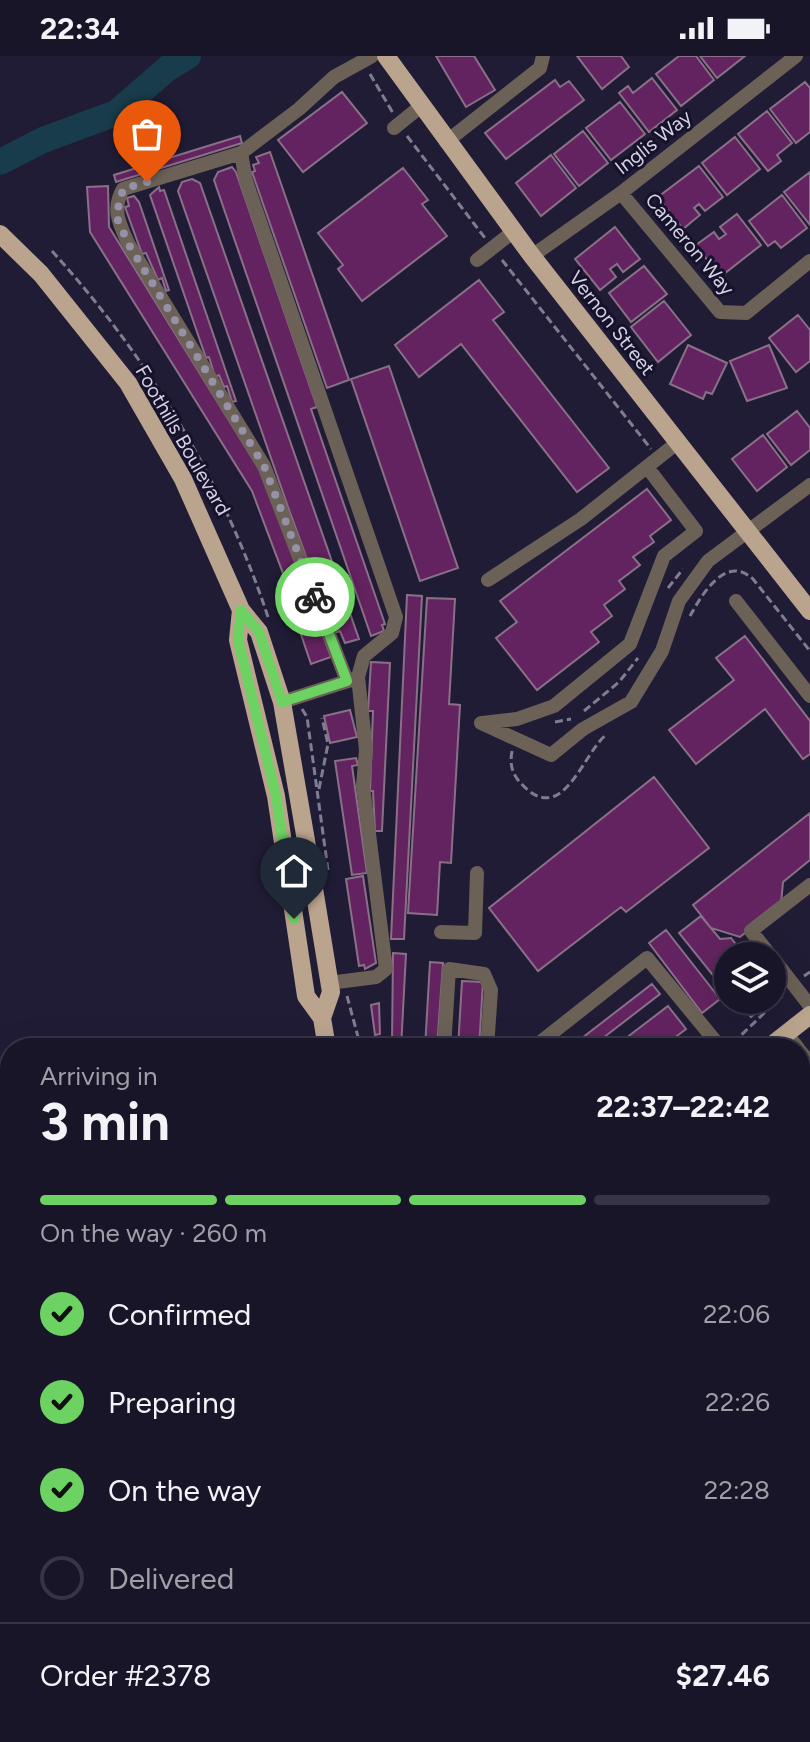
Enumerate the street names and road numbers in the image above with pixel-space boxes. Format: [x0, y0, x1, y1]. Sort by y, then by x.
street label: Inglis Way [610, 104, 696, 179]
street label: Cameron Way [640, 188, 740, 300]
street label: Vernon Street [564, 266, 660, 380]
street label: Foothills Boulevard [130, 361, 236, 519]

